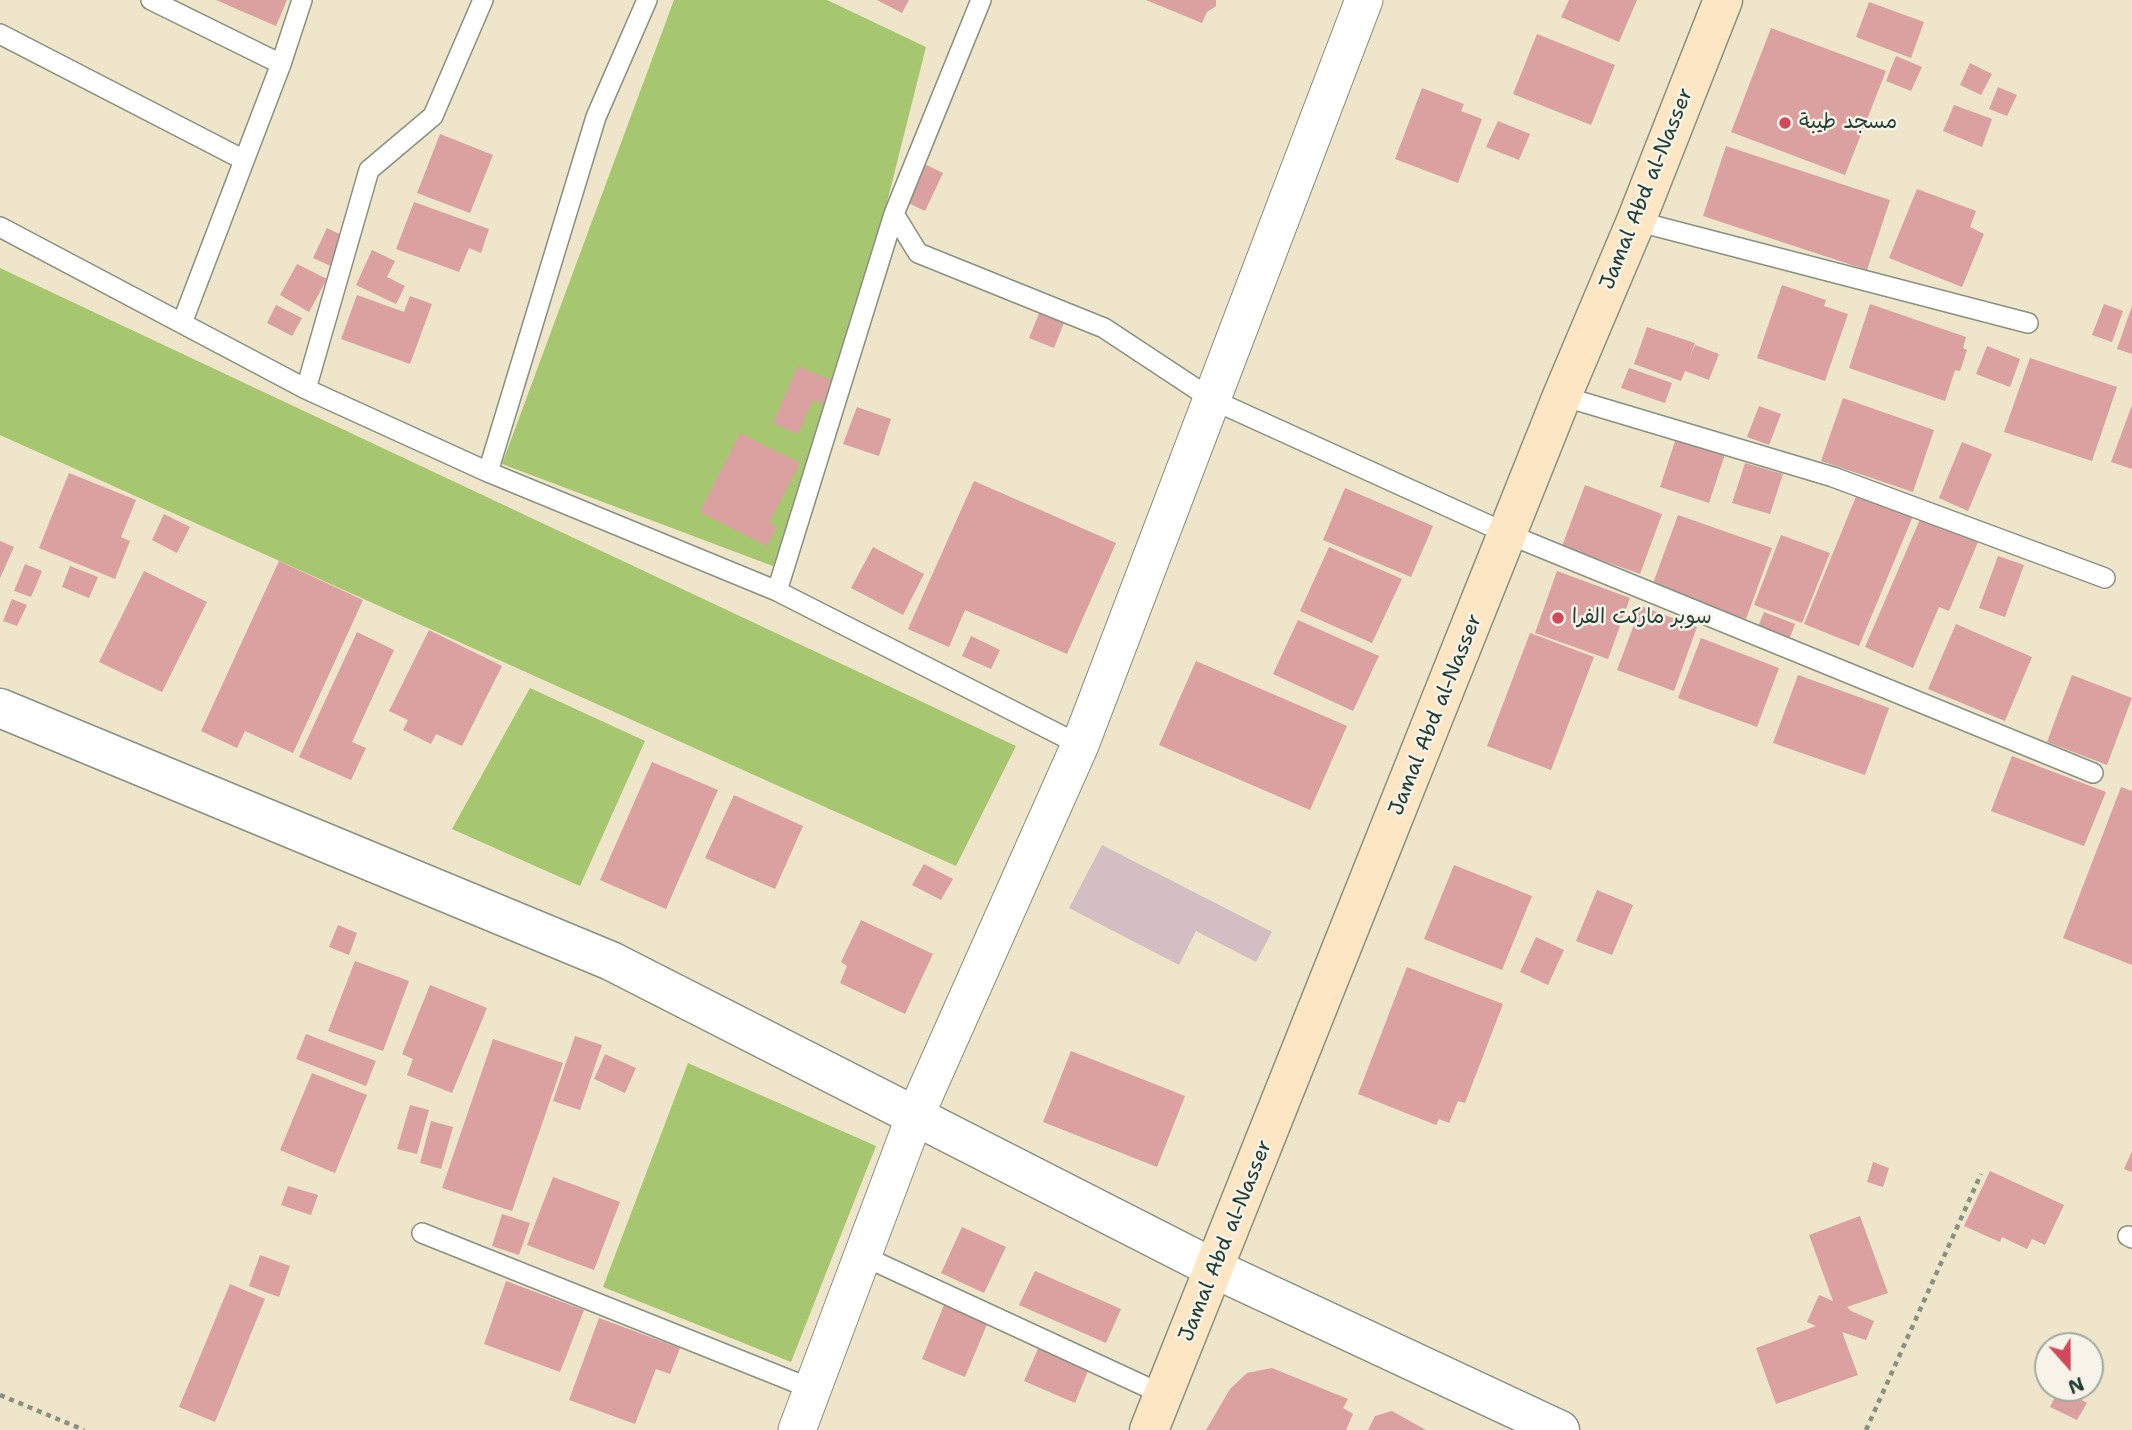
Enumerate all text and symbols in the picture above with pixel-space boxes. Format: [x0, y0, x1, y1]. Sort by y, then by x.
street label: Jamal Abd al-Nasser [1595, 84, 1699, 294]
place label: مسجد طيبة [1799, 110, 1897, 136]
marker: مسجد طيبة [1777, 115, 1793, 131]
place label: سوبر ماركت الفرا [1572, 605, 1712, 631]
street label: Jamal Abd al-Nasser [1384, 610, 1488, 820]
marker: سوبر ماركت الفرا [1550, 610, 1566, 626]
street label: Jamal Abd al-Nasser [1174, 1136, 1278, 1346]
north arrow [2034, 1332, 2104, 1402]
text: N [2064, 1371, 2087, 1400]

